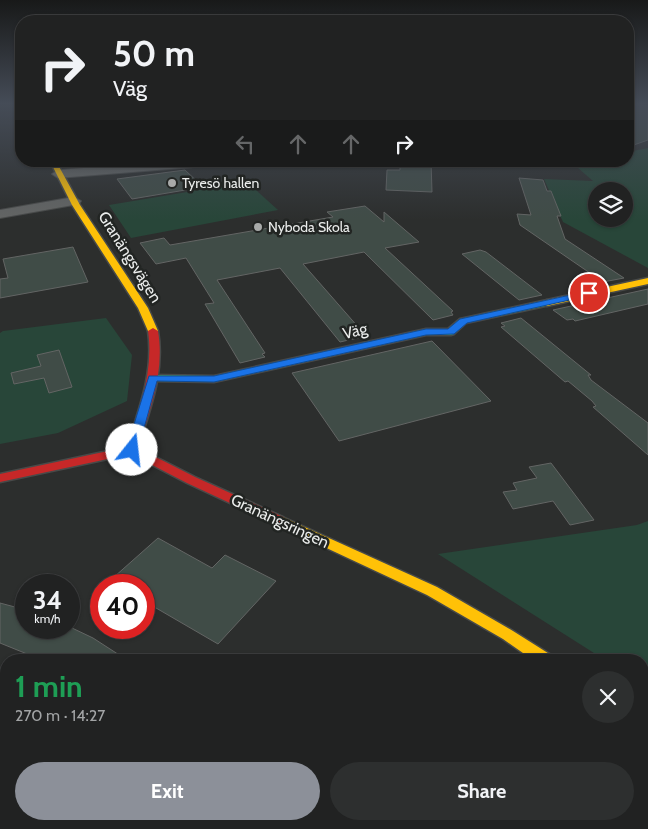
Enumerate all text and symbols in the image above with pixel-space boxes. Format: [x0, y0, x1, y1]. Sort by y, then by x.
text: 50 m [113, 32, 195, 75]
icon: right [30, 35, 95, 100]
text: Väg [113, 75, 147, 102]
icon: left [231, 130, 259, 158]
icon: ahead [284, 130, 312, 158]
icon: ahead [337, 130, 365, 158]
icon: right [390, 130, 418, 158]
place label: Tyresö hallen [182, 174, 259, 192]
marker: Tyresö hallen [166, 177, 178, 189]
map controls [588, 182, 633, 227]
button: layers [588, 182, 633, 227]
street label: Granängsvägen [94, 208, 166, 306]
place label: Nyboda Skola [268, 218, 350, 236]
marker: Nyboda Skola [252, 221, 264, 233]
pin [568, 272, 610, 314]
icon: arrive [575, 279, 603, 307]
street label: Väg [341, 319, 370, 343]
position arrow [105, 423, 157, 475]
street label: Granängsringen [228, 490, 332, 552]
speed limit sign: 40 [90, 574, 155, 639]
text: 34 [33, 585, 62, 615]
text: km/h [34, 611, 61, 626]
text: 1 min [15, 668, 83, 705]
button: close [582, 671, 634, 723]
text: 270 m · 14:27 [15, 706, 105, 725]
button: Exit [15, 762, 320, 820]
button: Share [330, 762, 634, 820]

